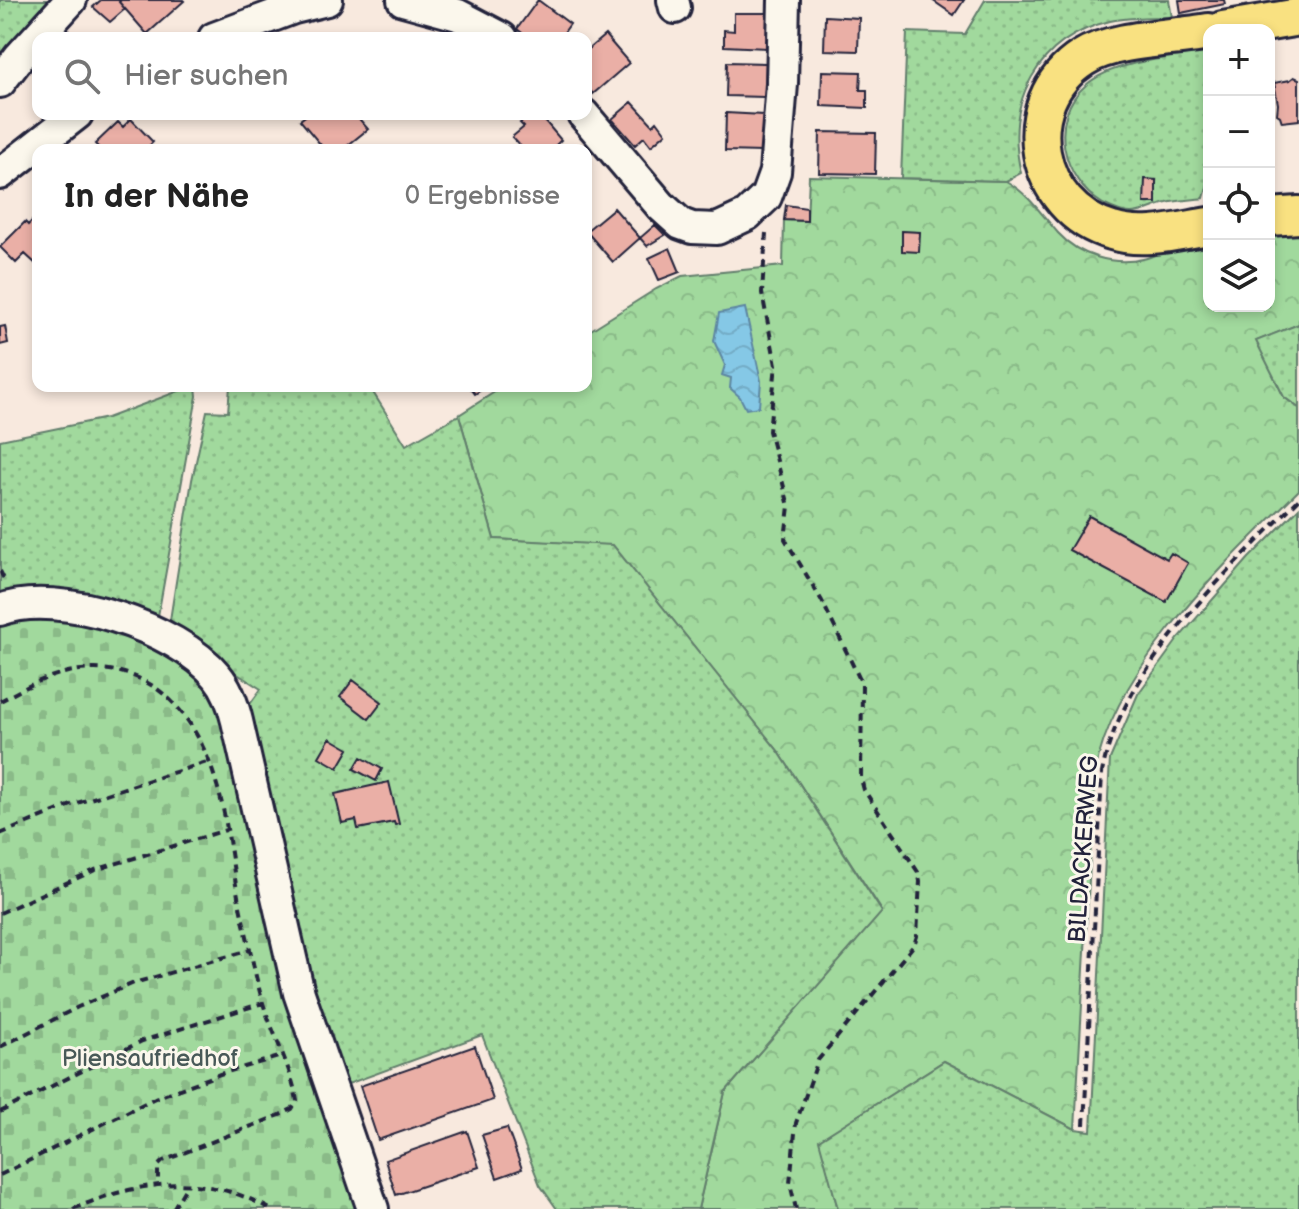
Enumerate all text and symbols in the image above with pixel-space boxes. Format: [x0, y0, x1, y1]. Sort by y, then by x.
map controls [1203, 24, 1275, 312]
button: + [1203, 24, 1275, 96]
search box [32, 32, 592, 120]
icon: search [60, 54, 104, 98]
text: Hier suchen [124, 58, 289, 94]
button: − [1203, 96, 1275, 168]
button: locate [1203, 168, 1275, 240]
text: In der Nähe [64, 176, 249, 217]
text: 0 Ergebnisse [405, 181, 560, 212]
button: layers [1203, 240, 1275, 312]
street label: BILDACKERWEG [1062, 754, 1105, 944]
park label: Pliensaufriedhof [62, 1044, 239, 1073]

